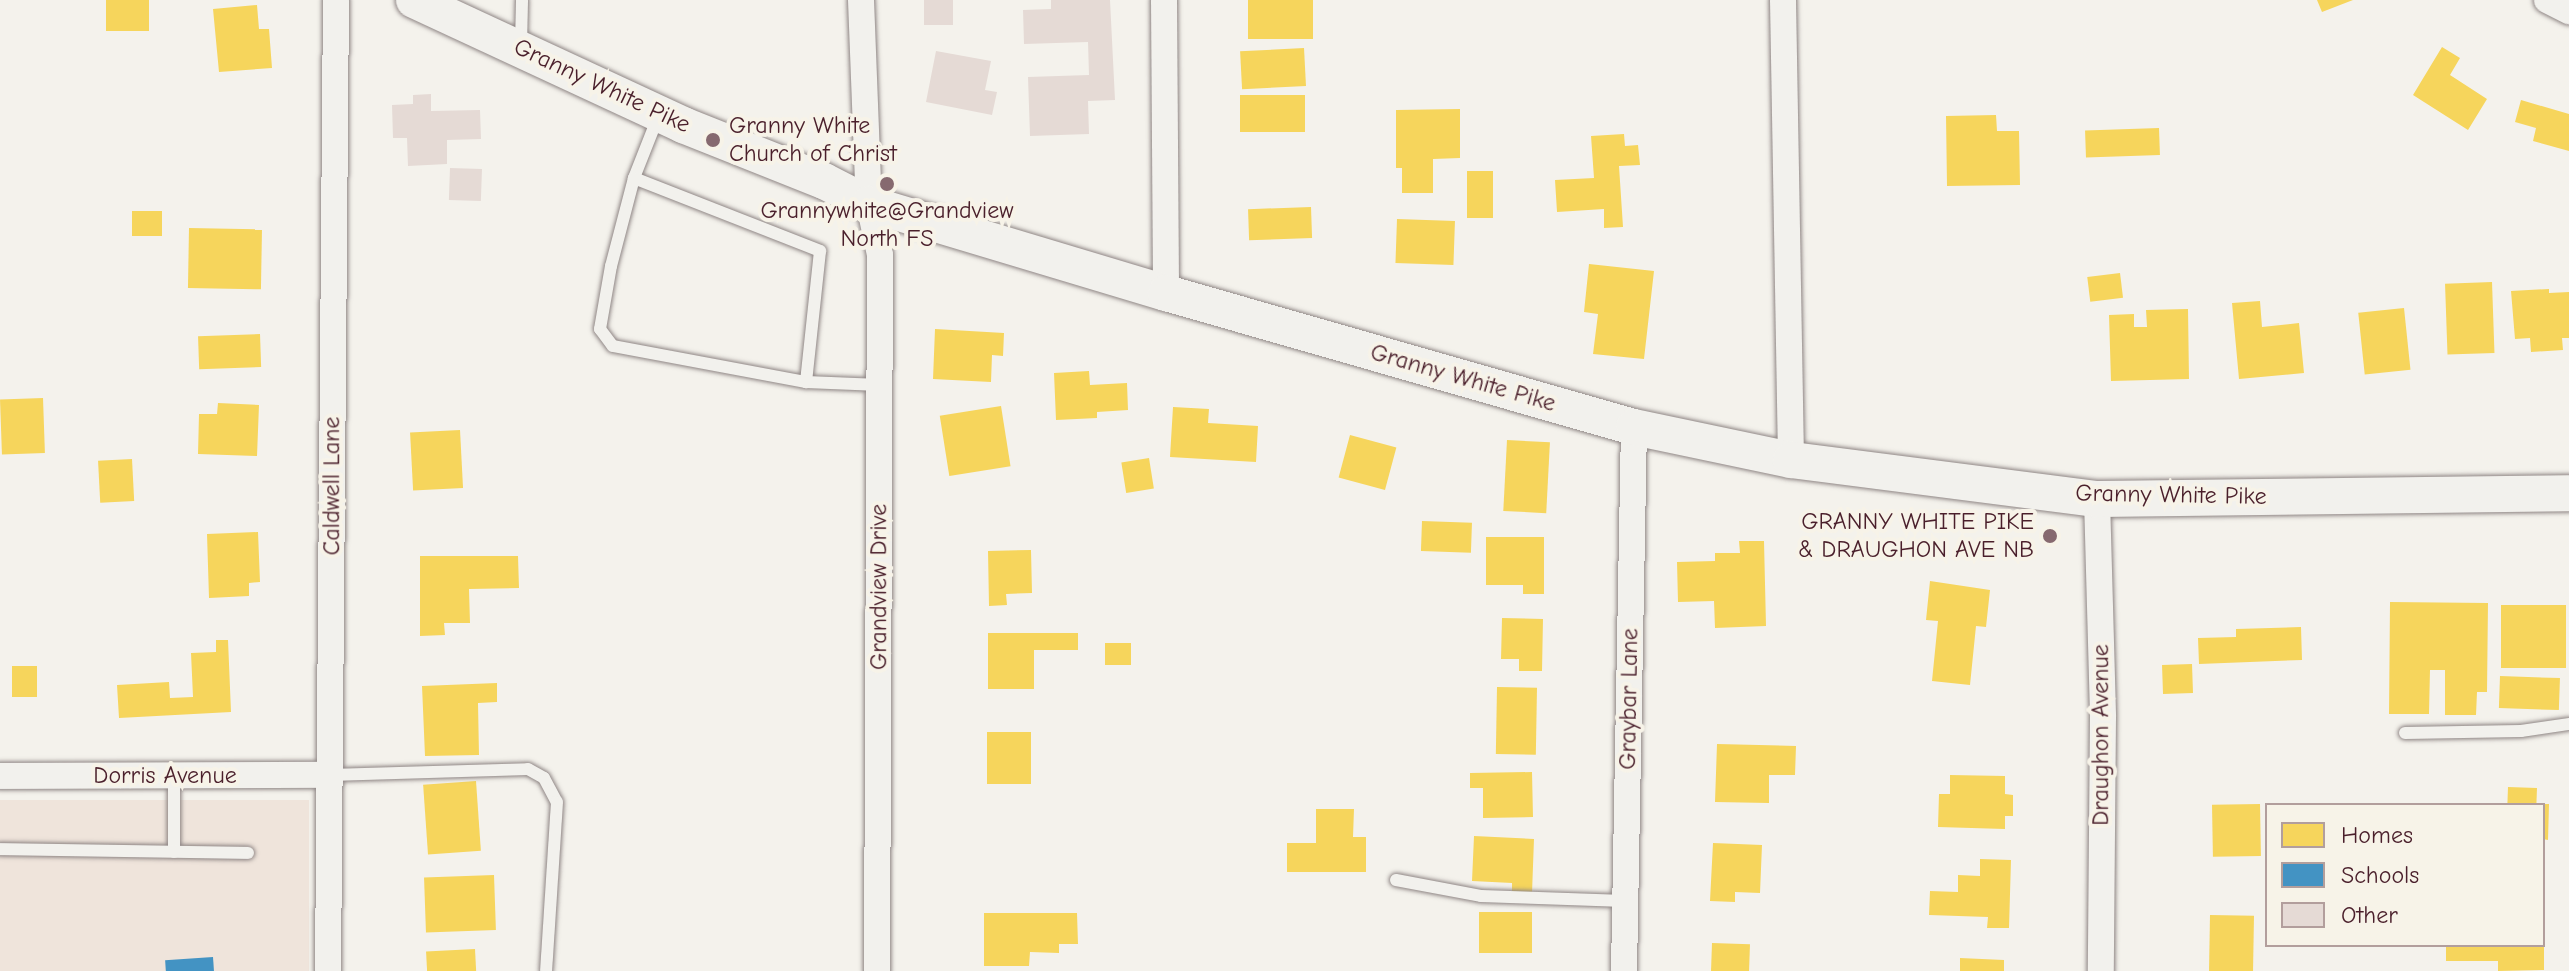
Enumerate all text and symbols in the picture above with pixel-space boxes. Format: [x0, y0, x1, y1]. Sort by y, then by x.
street label: Granny White Pike [509, 33, 695, 139]
place label: Granny White Church of Christ [729, 112, 897, 168]
marker: Granny White Church of Christ [704, 131, 722, 149]
marker: Grannywhite@Grandview North FS [878, 175, 896, 193]
place label: Grannywhite@Grandview North FS [760, 197, 1014, 253]
street label: Granny White Pike [1367, 338, 1559, 418]
street label: Caldwell Lane [318, 417, 346, 555]
street label: Granny White Pike [2075, 479, 2267, 511]
street label: Grandview Drive [865, 504, 893, 670]
place label: GRANNY WHITE PIKE & DRAUGHON AVE NB [1798, 508, 2034, 564]
marker: GRANNY WHITE PIKE & DRAUGHON AVE NB [2041, 527, 2059, 545]
street label: Graybar Lane [1613, 628, 1645, 770]
street label: Draughon Avenue [2087, 644, 2115, 826]
street label: Dorris Avenue [93, 762, 237, 790]
legend [2265, 803, 2545, 947]
text: Homes [2341, 821, 2413, 849]
text: Schools [2341, 861, 2419, 889]
text: Other [2341, 901, 2398, 929]

